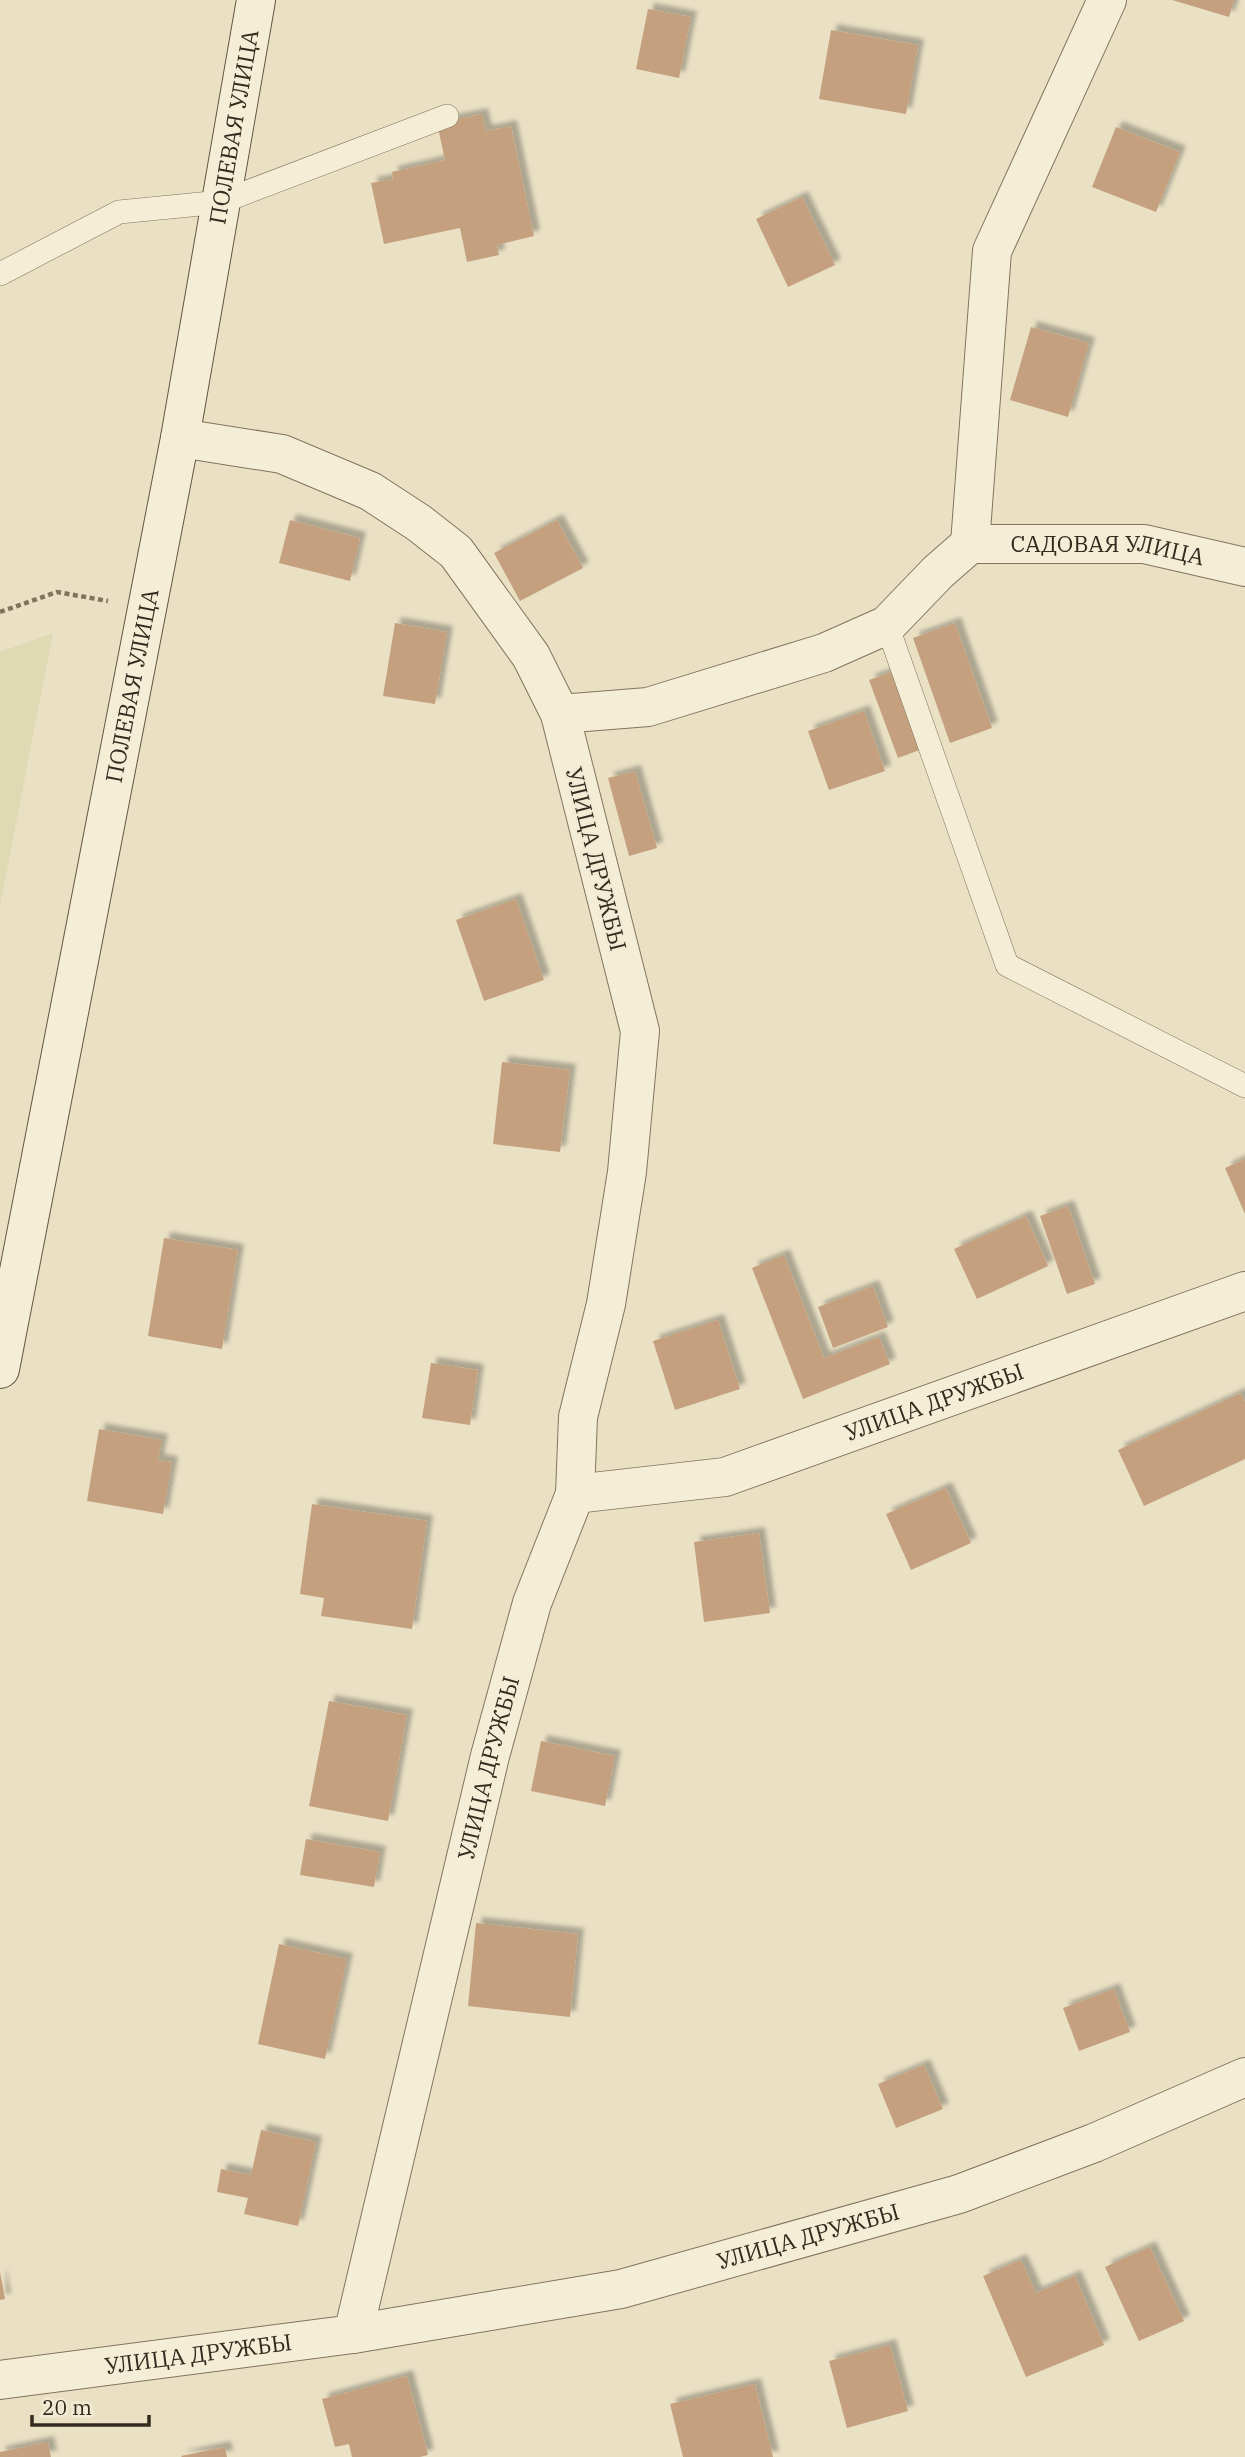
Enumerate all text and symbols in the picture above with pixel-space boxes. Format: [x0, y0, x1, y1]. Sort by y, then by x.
street label: ПОЛЕВАЯ УЛИЦА [201, 27, 265, 226]
street label: САДОВАЯ УЛИЦА [1010, 527, 1208, 571]
street label: ПОЛЕВАЯ УЛИЦА [98, 586, 165, 785]
street label: УЛИЦА ДРУЖБЫ [560, 764, 634, 954]
street label: УЛИЦА ДРУЖБЫ [840, 1355, 1028, 1447]
street label: УЛИЦА ДРУЖБЫ [450, 1672, 525, 1863]
street label: УЛИЦА ДРУЖБЫ [713, 2196, 903, 2275]
street label: УЛИЦА ДРУЖБЫ [103, 2326, 294, 2380]
scale bar [32, 2384, 149, 2428]
text: 20 m [42, 2393, 92, 2421]

